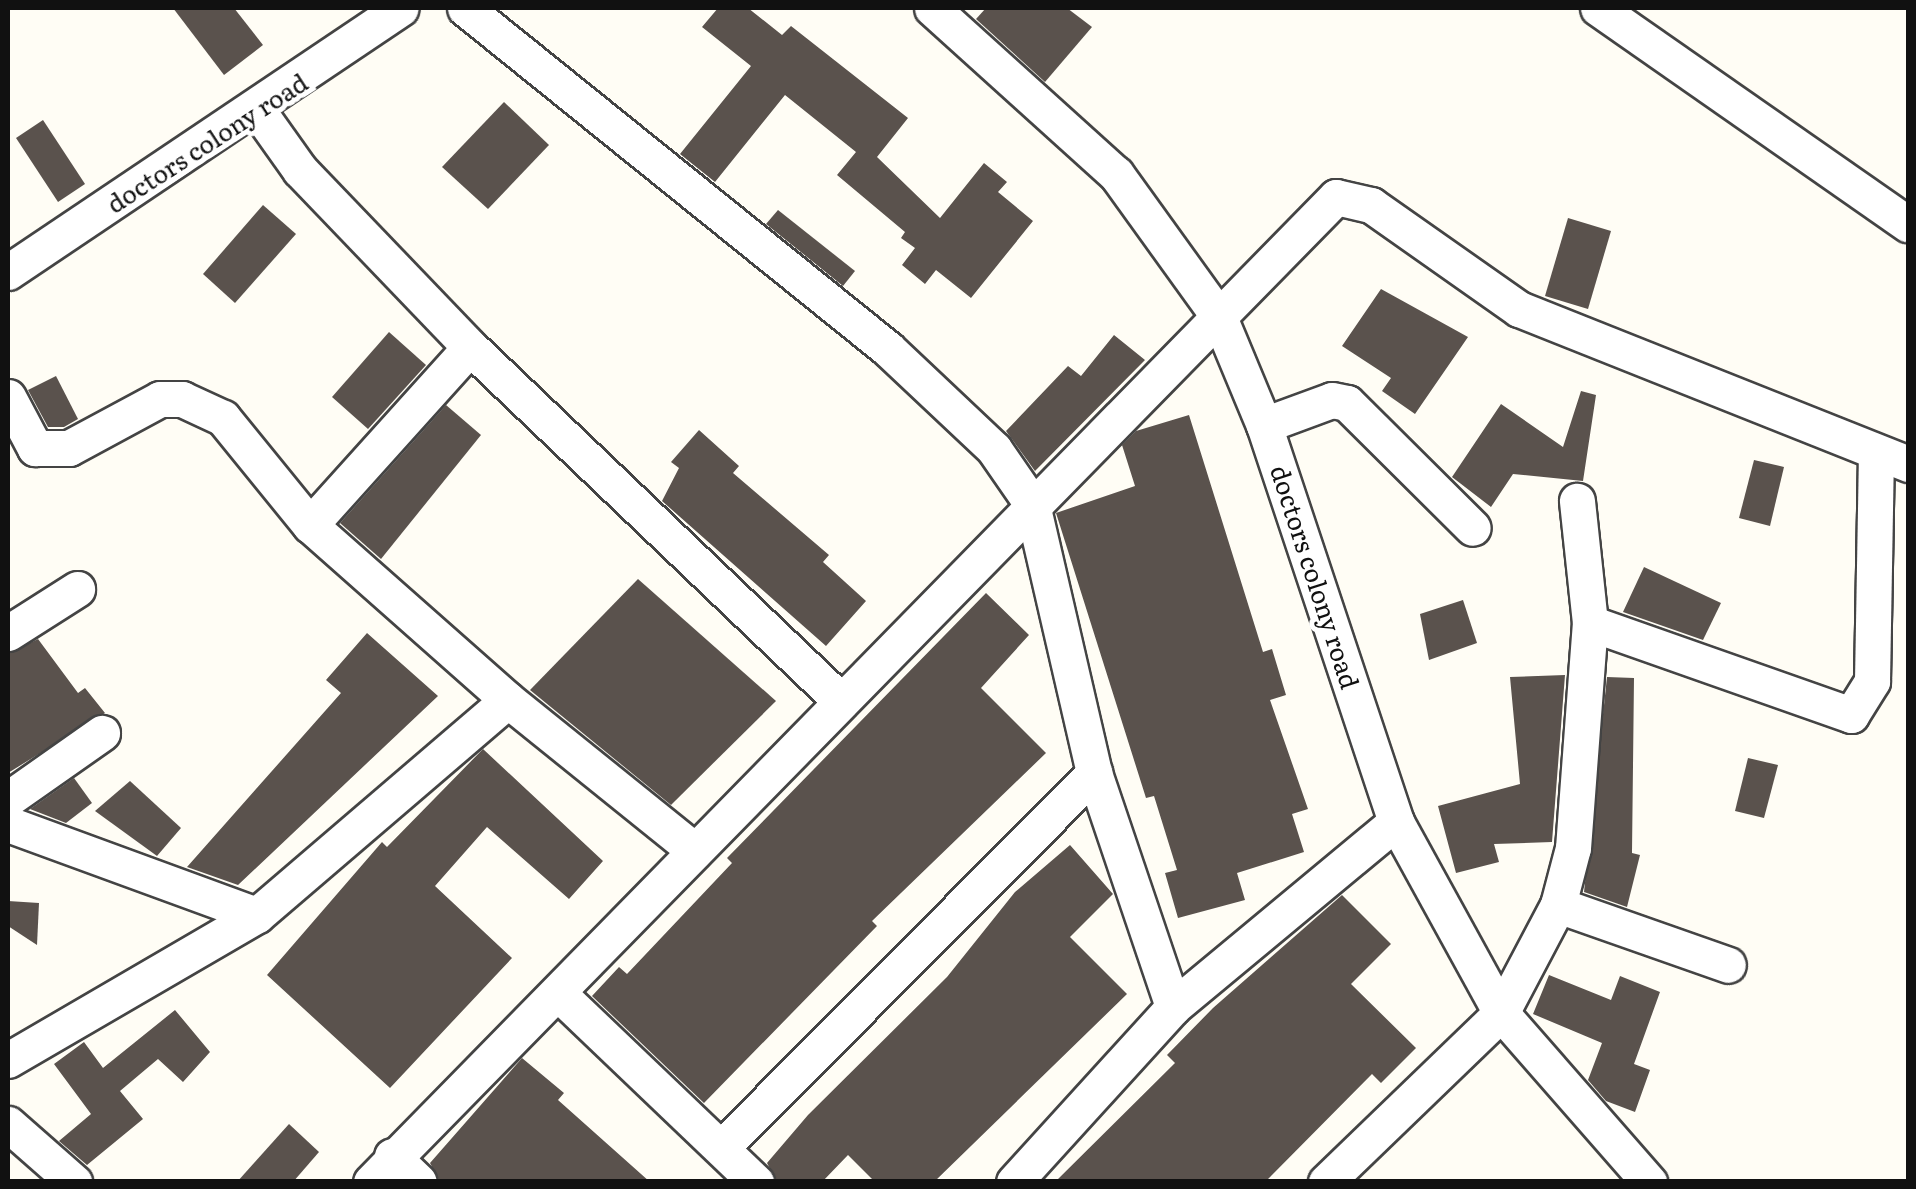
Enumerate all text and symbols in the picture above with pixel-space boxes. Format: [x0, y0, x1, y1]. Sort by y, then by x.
street label: doctors colony road [101, 67, 313, 219]
street label: doctors colony road [1265, 461, 1365, 693]

